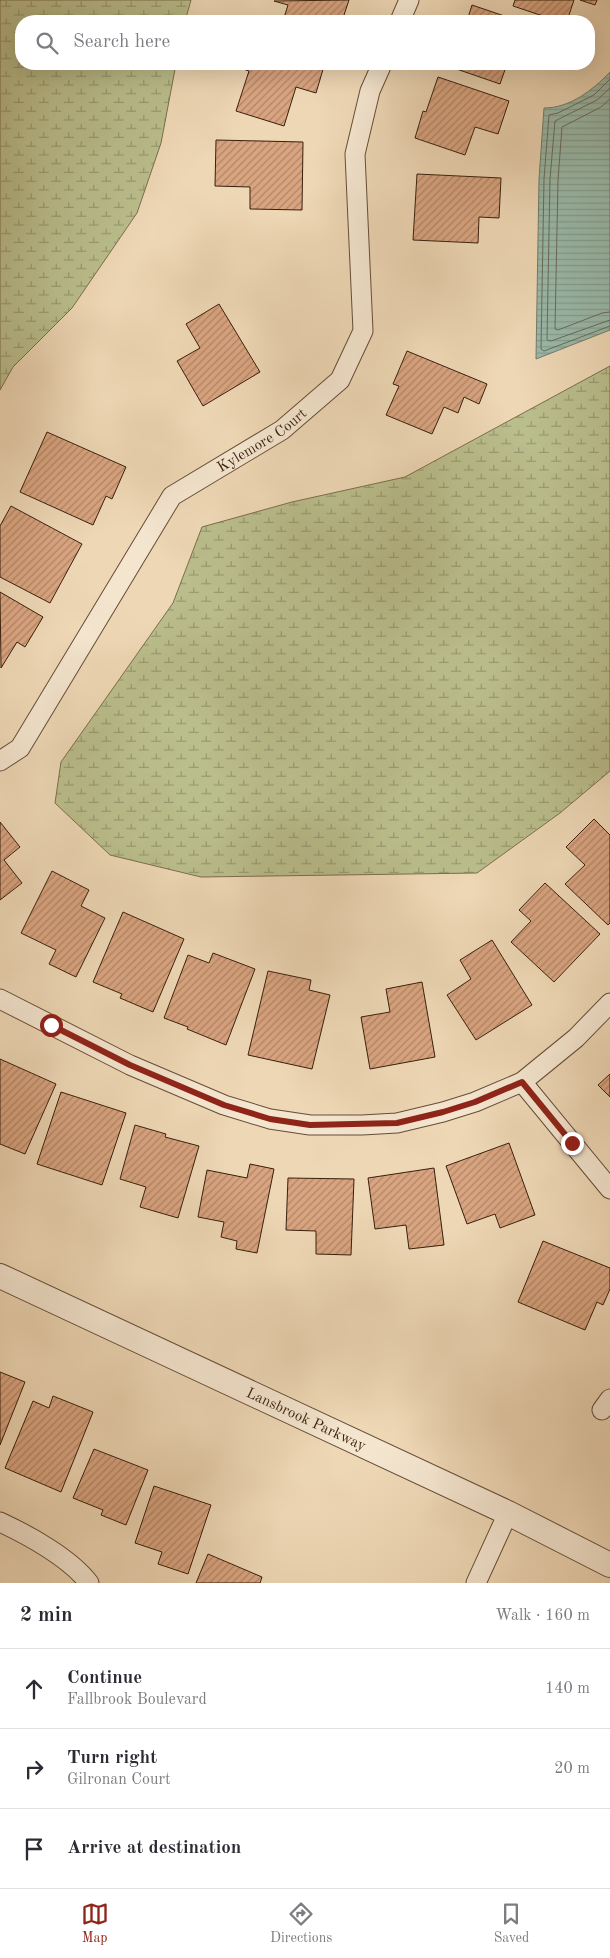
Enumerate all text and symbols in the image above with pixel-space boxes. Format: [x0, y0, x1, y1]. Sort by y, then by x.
search box [15, 15, 595, 70]
icon: search [33, 29, 61, 57]
text: Search here [73, 33, 170, 52]
street label: Kylemore Court [215, 406, 310, 476]
route start [40, 1014, 63, 1037]
route end [561, 1132, 584, 1155]
street label: Lansbrook Parkway [244, 1386, 368, 1455]
text: 2 min [20, 1605, 73, 1626]
text: Walk · 160 m [495, 1608, 590, 1624]
text: Continue [67, 1669, 142, 1688]
icon: ahead [20, 1675, 48, 1703]
text: 140 m [545, 1681, 590, 1697]
text: Fallbrook Boulevard [67, 1692, 207, 1708]
text: Turn right [67, 1749, 157, 1768]
icon: right [20, 1755, 48, 1783]
text: 20 m [554, 1761, 590, 1777]
text: Gilronan Court [67, 1772, 171, 1788]
icon: arrive [20, 1835, 48, 1863]
text: Arrive at destination [67, 1839, 241, 1858]
tab: Map [81, 1900, 109, 1947]
tab: Directions [270, 1900, 332, 1947]
tab: Saved [494, 1900, 529, 1947]

